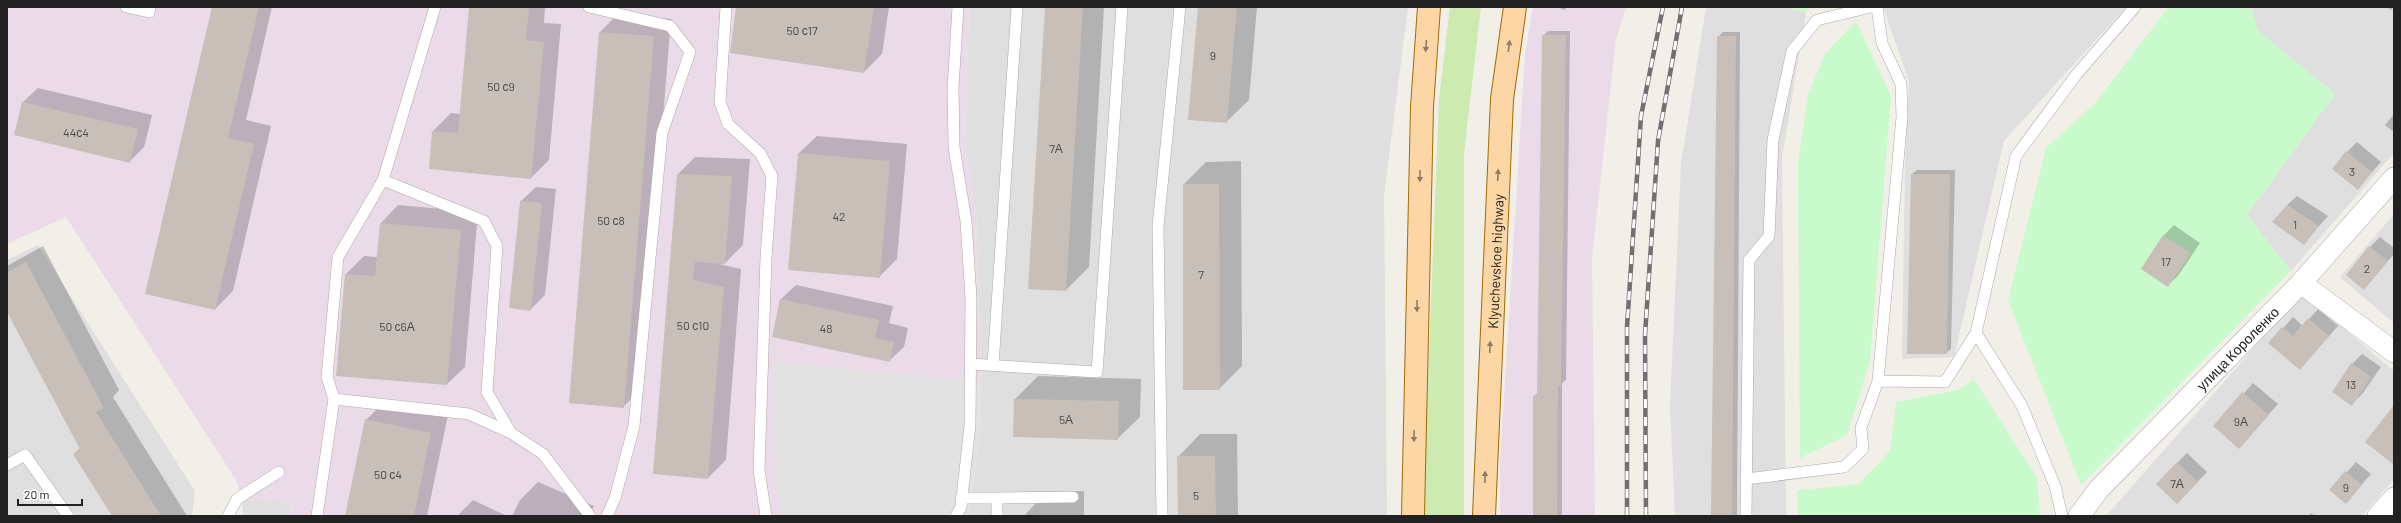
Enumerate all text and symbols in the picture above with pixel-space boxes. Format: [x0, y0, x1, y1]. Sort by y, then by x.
house number: 50 с17 [786, 23, 818, 37]
one-way arrow [1422, 40, 1429, 52]
one-way arrow [1506, 40, 1512, 52]
house number: 9 [1210, 48, 1216, 62]
house number: 50 с9 [487, 79, 515, 93]
house number: 44с4 [63, 125, 89, 139]
house number: 7А [1049, 141, 1063, 155]
house number: 3 [2349, 164, 2355, 178]
one-way arrow [1495, 168, 1501, 181]
one-way arrow [1417, 170, 1423, 183]
street label: Klyuchevskoe highway [1484, 193, 1506, 329]
house number: 42 [832, 209, 846, 223]
house number: 50 с8 [597, 213, 625, 227]
house number: 1 [2293, 217, 2297, 231]
house number: 17 [2161, 254, 2171, 268]
house number: 2 [2364, 261, 2370, 275]
house number: 7 [1198, 267, 1204, 281]
one-way arrow [1414, 300, 1420, 313]
street label: улица Короленко [2192, 303, 2282, 393]
house number: 50 с10 [677, 318, 709, 332]
house number: 50 с6А [379, 319, 415, 333]
house number: 48 [820, 321, 832, 335]
one-way arrow [1487, 341, 1494, 353]
house number: 13 [2346, 377, 2356, 391]
house number: 5А [1059, 412, 1073, 426]
house number: 9А [2234, 414, 2248, 428]
one-way arrow [1411, 430, 1417, 443]
house number: 50 с4 [374, 467, 402, 481]
one-way arrow [1482, 470, 1488, 483]
house number: 7А [2170, 476, 2184, 490]
house number: 9 [2343, 480, 2349, 494]
scale bar [18, 481, 82, 507]
text: 20 m [24, 487, 50, 501]
house number: 5 [1193, 488, 1199, 502]

